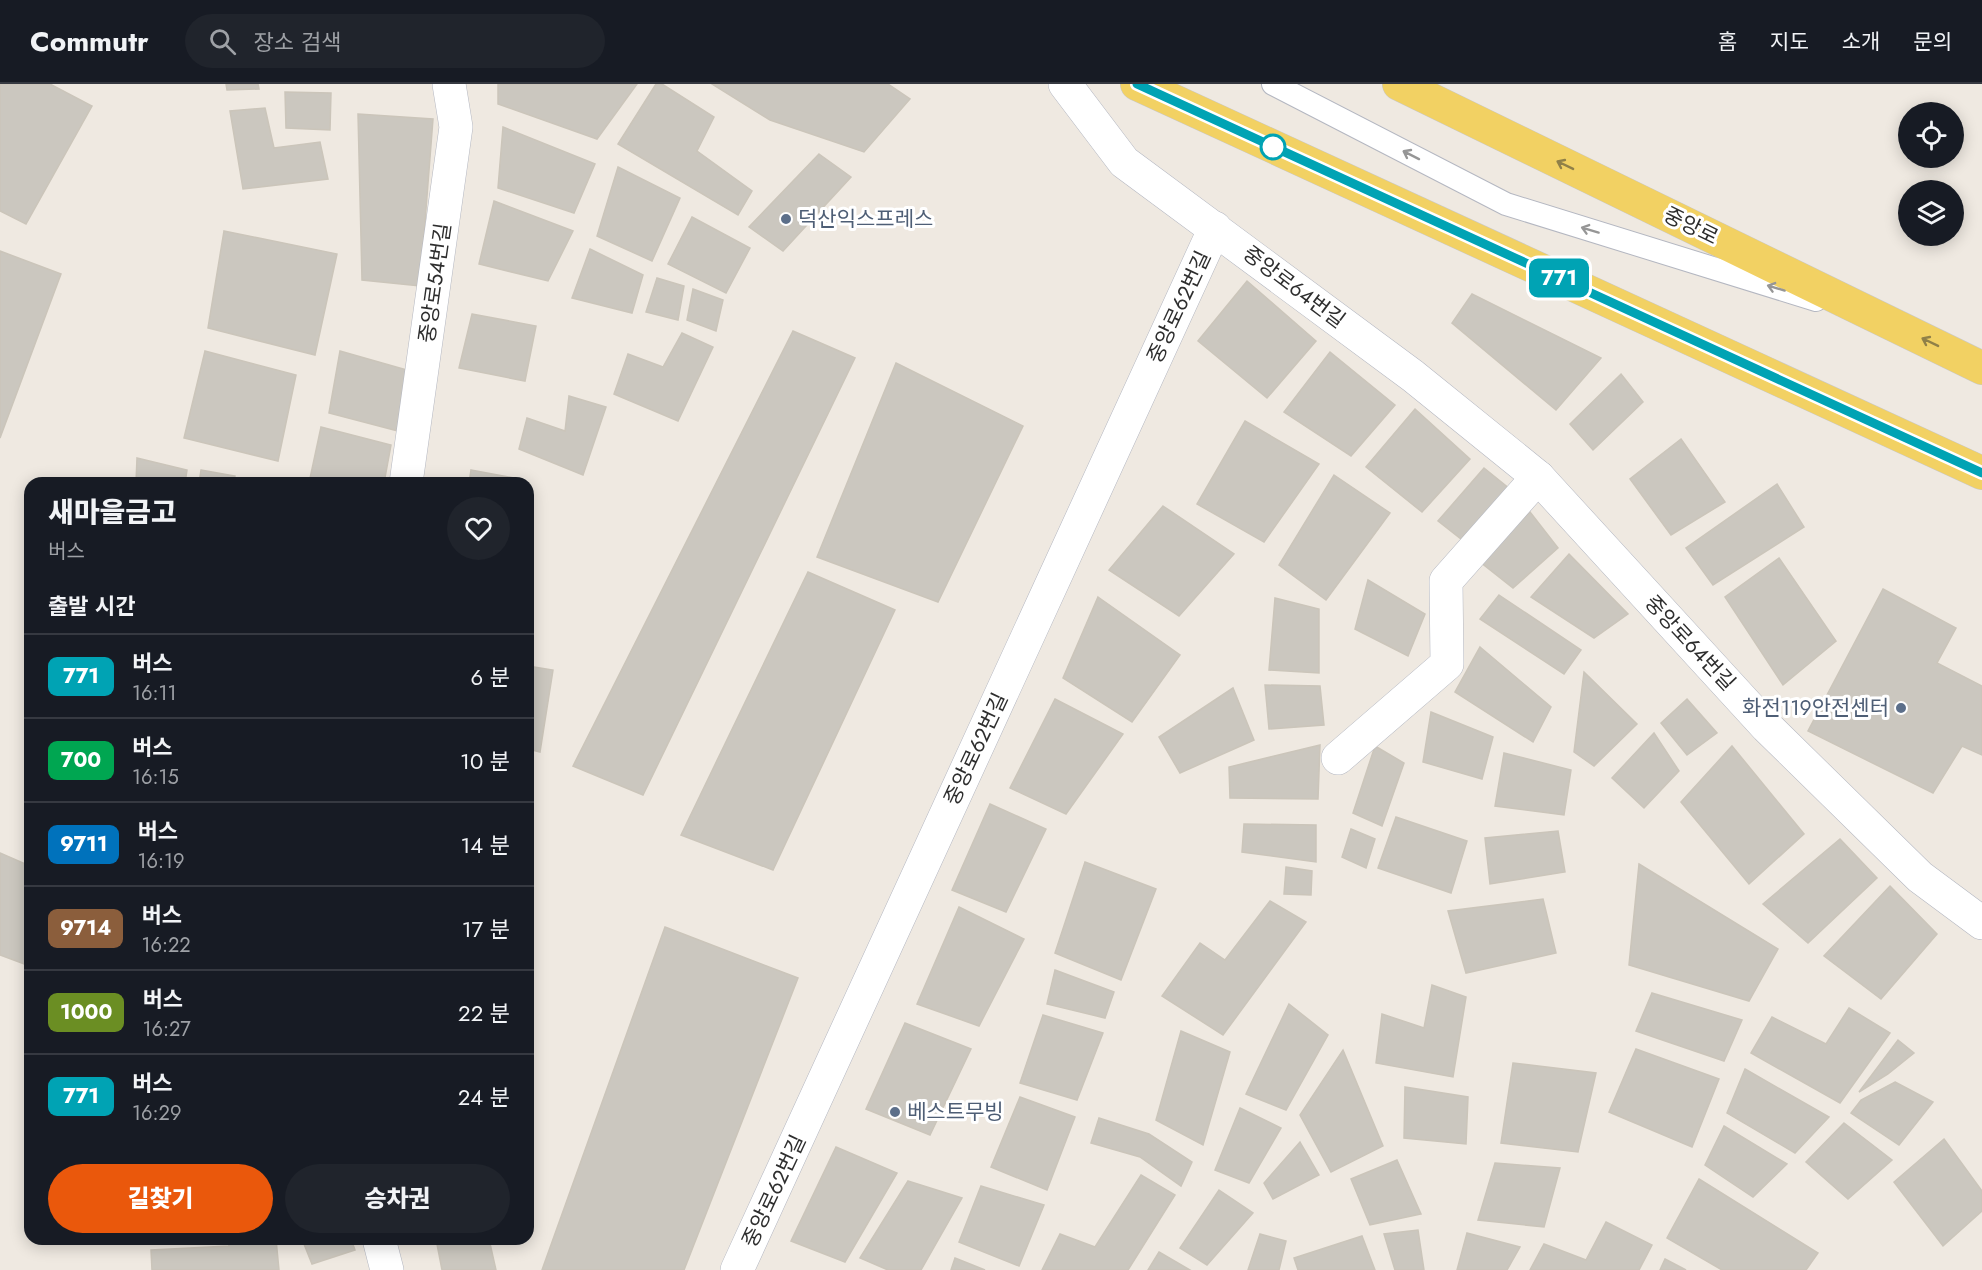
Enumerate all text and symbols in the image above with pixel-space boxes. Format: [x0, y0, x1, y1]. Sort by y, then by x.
search box [185, 14, 605, 68]
text: Commutr [30, 21, 149, 62]
icon: search [206, 25, 239, 58]
text: 장소 검색 [254, 26, 341, 58]
text: 홈 [1718, 27, 1737, 57]
text: 지도 [1770, 27, 1809, 57]
text: 소개 [1842, 27, 1880, 57]
text: 문의 [1913, 27, 1952, 57]
map controls [1898, 102, 1964, 246]
button: locate [1898, 102, 1964, 168]
unlabelled marker [1260, 134, 1286, 160]
one-way arrow [1402, 149, 1420, 160]
one-way arrow [1557, 159, 1575, 170]
button: layers [1898, 180, 1964, 246]
street label: 중앙로 [1658, 200, 1724, 252]
place label: 덕산익스프레스 [798, 204, 933, 234]
marker: 덕산익스프레스 [779, 212, 793, 226]
street label: 중앙로54번길 [412, 221, 458, 345]
one-way arrow [1581, 224, 1600, 235]
street label: 중앙로64번길 [1237, 239, 1351, 335]
street label: 중앙로62번길 [1140, 246, 1218, 368]
line badge: 771 [1524, 258, 1594, 298]
text: 771 [1541, 263, 1577, 293]
one-way arrow [1767, 282, 1786, 293]
one-way arrow [1921, 336, 1939, 348]
text: 새마을금고 [48, 492, 177, 533]
button: heart [447, 497, 510, 560]
text: 버스 [48, 537, 85, 566]
street label: 중앙로64번길 [1638, 589, 1742, 697]
text: 출발 시간 [48, 590, 136, 622]
text: 버스 [132, 647, 172, 679]
text: 771 [63, 661, 99, 691]
text: 6 분 [470, 661, 510, 693]
text: 16:11 [132, 679, 177, 708]
street label: 중앙로62번길 [937, 688, 1015, 810]
place label: 화전119안전센터 [1742, 693, 1889, 723]
marker: 화전119안전센터 [1894, 701, 1908, 715]
text: 버스 [132, 731, 172, 763]
text: 700 [61, 745, 101, 775]
text: 10 분 [460, 745, 510, 777]
text: 16:15 [132, 763, 179, 792]
text: 버스 [137, 815, 178, 847]
text: 9711 [60, 829, 107, 859]
text: 14 분 [460, 829, 510, 861]
text: 16:19 [137, 847, 185, 876]
text: 버스 [141, 899, 182, 931]
text: 9714 [60, 913, 111, 943]
text: 17 분 [462, 913, 510, 945]
text: 16:22 [141, 931, 191, 960]
text: 버스 [142, 983, 183, 1015]
text: 1000 [60, 997, 112, 1027]
text: 22 분 [458, 997, 510, 1029]
text: 16:27 [142, 1015, 191, 1044]
text: 버스 [132, 1067, 172, 1099]
text: 771 [63, 1081, 99, 1111]
text: 24 분 [458, 1081, 510, 1113]
place label: 베스트무빙 [907, 1097, 1004, 1127]
text: 16:29 [132, 1099, 181, 1128]
marker: 베스트무빙 [888, 1105, 902, 1119]
street label: 중앙로62번길 [735, 1130, 813, 1252]
button: 길찾기 [48, 1164, 273, 1233]
button: 승차권 [285, 1164, 510, 1233]

